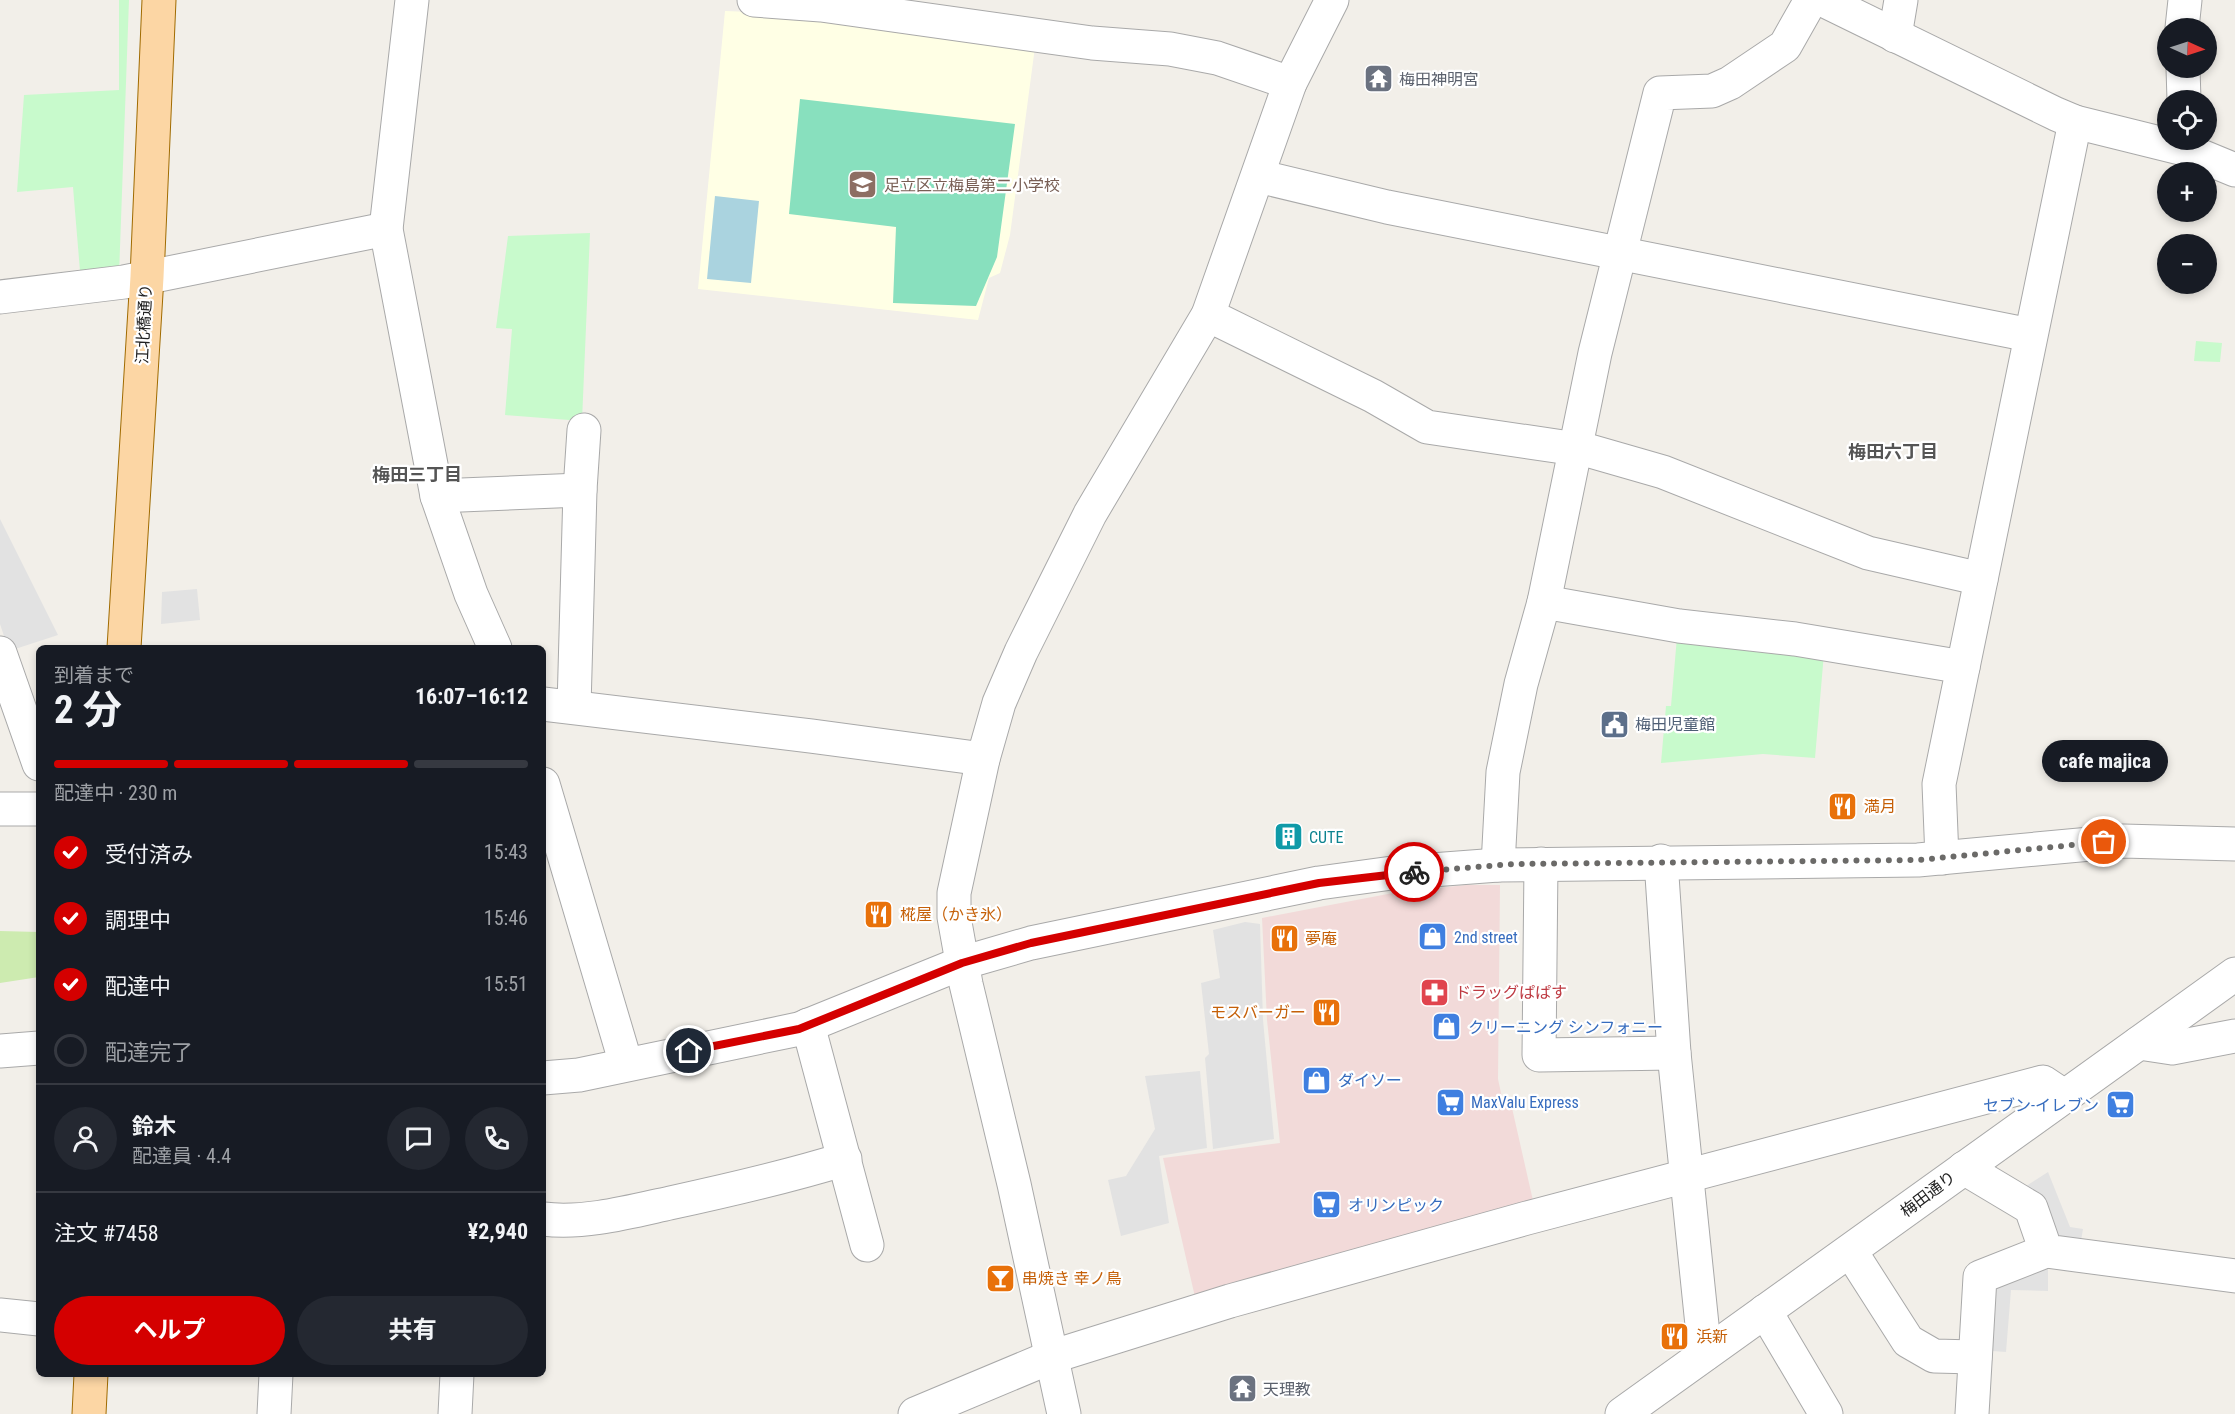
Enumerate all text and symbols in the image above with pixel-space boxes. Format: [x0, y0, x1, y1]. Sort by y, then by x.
north arrow [2157, 18, 2217, 78]
map controls [2157, 18, 2217, 294]
temple icon: 梅田神明宮 [1362, 63, 1394, 95]
place label: 梅田神明宮 [1399, 70, 1479, 89]
button: locate [2157, 90, 2217, 150]
button: + [2157, 162, 2217, 222]
school or university icon: 足立区立梅島第二小学校 [847, 169, 879, 201]
place label: 足立区立梅島第二小学校 [884, 176, 1060, 195]
button: − [2157, 234, 2217, 294]
street label: 江北橋通り [132, 284, 156, 364]
district label: 梅田六丁目 [1848, 441, 1938, 462]
district label: 梅田三丁目 [372, 464, 462, 485]
text: 到着まで [54, 663, 134, 687]
text: 16:07–16:12 [415, 684, 528, 709]
text: 2 分 [54, 687, 122, 733]
public building icon: 梅田児童館 [1598, 708, 1630, 740]
place label: 梅田児童館 [1635, 715, 1715, 734]
callout: cafe majica [2041, 740, 2167, 782]
text: cafe majica [2059, 749, 2151, 773]
text: 配達中 · 230 m [54, 781, 177, 805]
restaurant icon: 満月 [1827, 790, 1859, 822]
place label: 満月 [1864, 797, 1896, 816]
pin [2078, 816, 2129, 867]
building icon: CUTE [1272, 821, 1304, 853]
icon: bag [2087, 825, 2120, 858]
place label: CUTE [1309, 828, 1343, 847]
icon: check [54, 836, 87, 869]
text: 15:43 [484, 840, 528, 864]
text: 受付済み [105, 842, 193, 867]
courier [1384, 842, 1444, 902]
icon: bike [1398, 856, 1431, 889]
restaurant icon: 椛屋（かき氷） [863, 898, 895, 930]
icon: check [54, 902, 87, 935]
place label: 椛屋（かき氷） [900, 905, 1012, 924]
text: 15:46 [484, 906, 528, 930]
text: 調理中 [105, 908, 171, 933]
shop icon: 2nd street [1417, 921, 1449, 953]
restaurant icon: 夢庵 [1268, 922, 1300, 954]
place label: 2nd street [1454, 928, 1518, 947]
place label: 夢庵 [1305, 929, 1337, 948]
icon: check [54, 968, 87, 1001]
text: 15:51 [484, 972, 528, 996]
text: 配達中 [105, 974, 171, 999]
pharmacy icon: ドラッグぱぱす [1418, 976, 1450, 1008]
place label: ドラッグぱぱす [1455, 983, 1567, 1002]
restaurant icon: モスバーガー [1311, 996, 1343, 1028]
place label: モスバーガー [1210, 1003, 1306, 1022]
shop icon: クリーニング シンフォニー [1431, 1011, 1463, 1043]
place label: クリーニング シンフォニー [1468, 1018, 1663, 1037]
pin [663, 1025, 714, 1076]
icon: home [672, 1034, 705, 1067]
text: 配達完了 [105, 1040, 193, 1065]
shop icon: ダイソー [1301, 1064, 1333, 1096]
place label: ダイソー [1338, 1071, 1402, 1090]
supermarket icon: MaxValu Express [1434, 1086, 1466, 1118]
supermarket icon: セブン-イレブン [2104, 1089, 2136, 1121]
place label: MaxValu Express [1471, 1093, 1579, 1112]
place label: セブン-イレブン [1983, 1096, 2099, 1115]
button: person [54, 1107, 117, 1170]
button: chat [387, 1107, 450, 1170]
button: phone [465, 1107, 528, 1170]
text: 鈴木 [132, 1114, 176, 1139]
text: 配達員 · 4.4 [132, 1144, 231, 1168]
street label: 梅田通り [1897, 1167, 1959, 1221]
supermarket icon: オリンピック [1311, 1189, 1343, 1221]
place label: オリンピック [1348, 1196, 1444, 1215]
text: ¥2,940 [468, 1219, 528, 1244]
text: 注文 #7458 [54, 1221, 159, 1246]
bar icon: 串焼き 幸ノ鳥 [985, 1262, 1017, 1294]
place label: 串焼き 幸ノ鳥 [1022, 1269, 1122, 1288]
button: ヘルプ [54, 1296, 285, 1365]
button: 共有 [297, 1296, 528, 1365]
restaurant icon: 浜新 [1659, 1320, 1691, 1352]
place label: 浜新 [1696, 1327, 1728, 1346]
temple icon: 天理教 [1226, 1373, 1258, 1405]
place label: 天理教 [1263, 1380, 1311, 1399]

